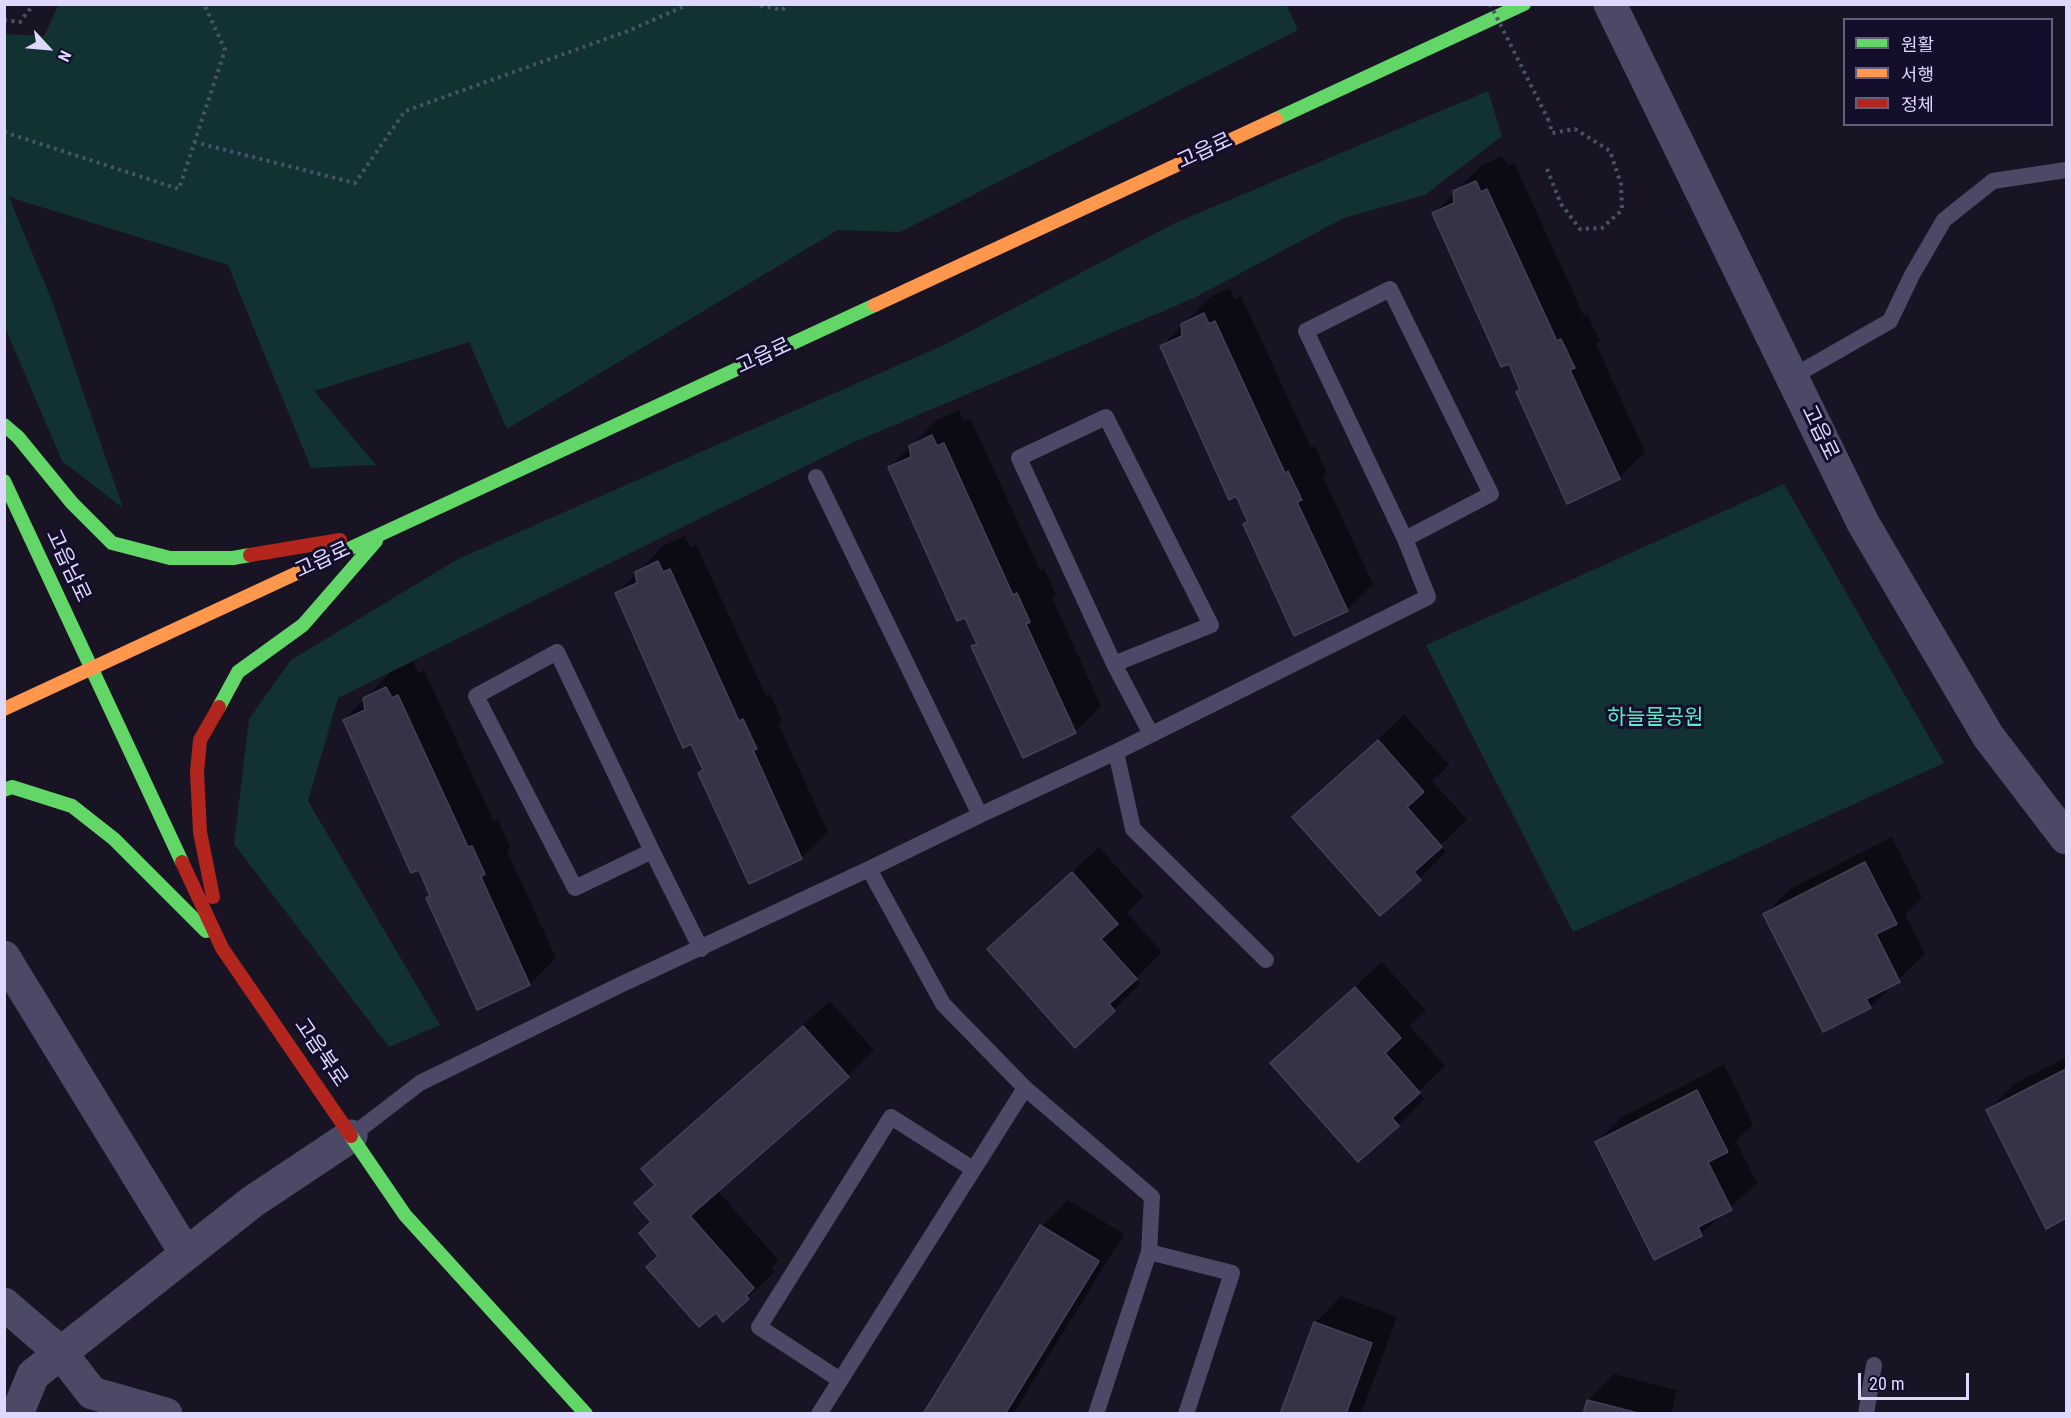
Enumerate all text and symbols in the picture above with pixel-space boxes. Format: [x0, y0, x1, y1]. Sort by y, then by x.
north arrow [18, 18, 78, 78]
legend [1843, 18, 2053, 126]
text: 원활 [1901, 34, 1934, 55]
text: N [54, 48, 75, 65]
text: 서행 [1901, 64, 1934, 85]
text: 정체 [1901, 94, 1934, 115]
street label: 고읍로 [1173, 128, 1237, 176]
street label: 고읍로 [732, 333, 796, 381]
street label: 고읍로 [1795, 401, 1843, 465]
street label: 고읍남로 [39, 526, 95, 606]
street label: 고읍로 [291, 537, 355, 585]
park label: 하늘물공원 [1607, 706, 1703, 732]
street label: 고읍북로 [288, 1014, 352, 1092]
scale bar [1861, 1361, 1972, 1399]
text: 20 m [1869, 1373, 1904, 1394]

